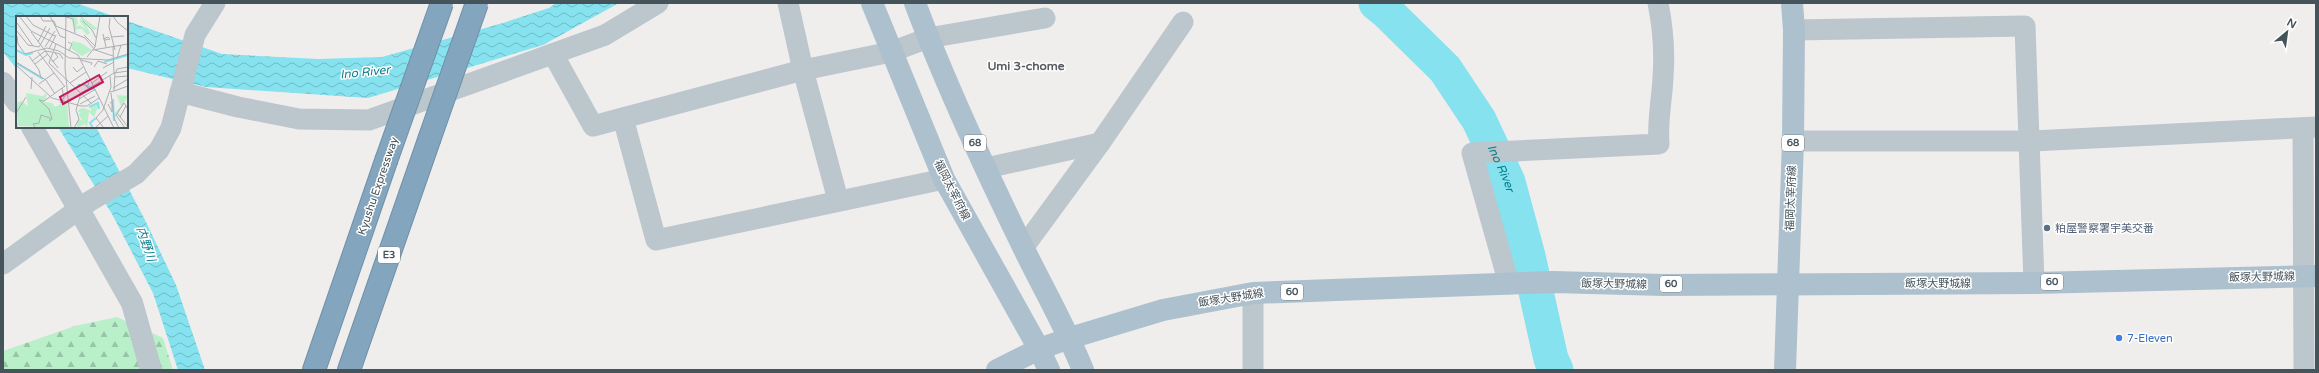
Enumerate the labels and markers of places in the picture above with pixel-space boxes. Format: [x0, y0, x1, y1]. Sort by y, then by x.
place label: 粕屋警察署宇美交番 [2055, 222, 2154, 235]
marker: 粕屋警察署宇美交番 [2042, 223, 2052, 233]
place label: 7-Eleven [2127, 332, 2173, 345]
marker: 7-Eleven [2114, 333, 2124, 343]

